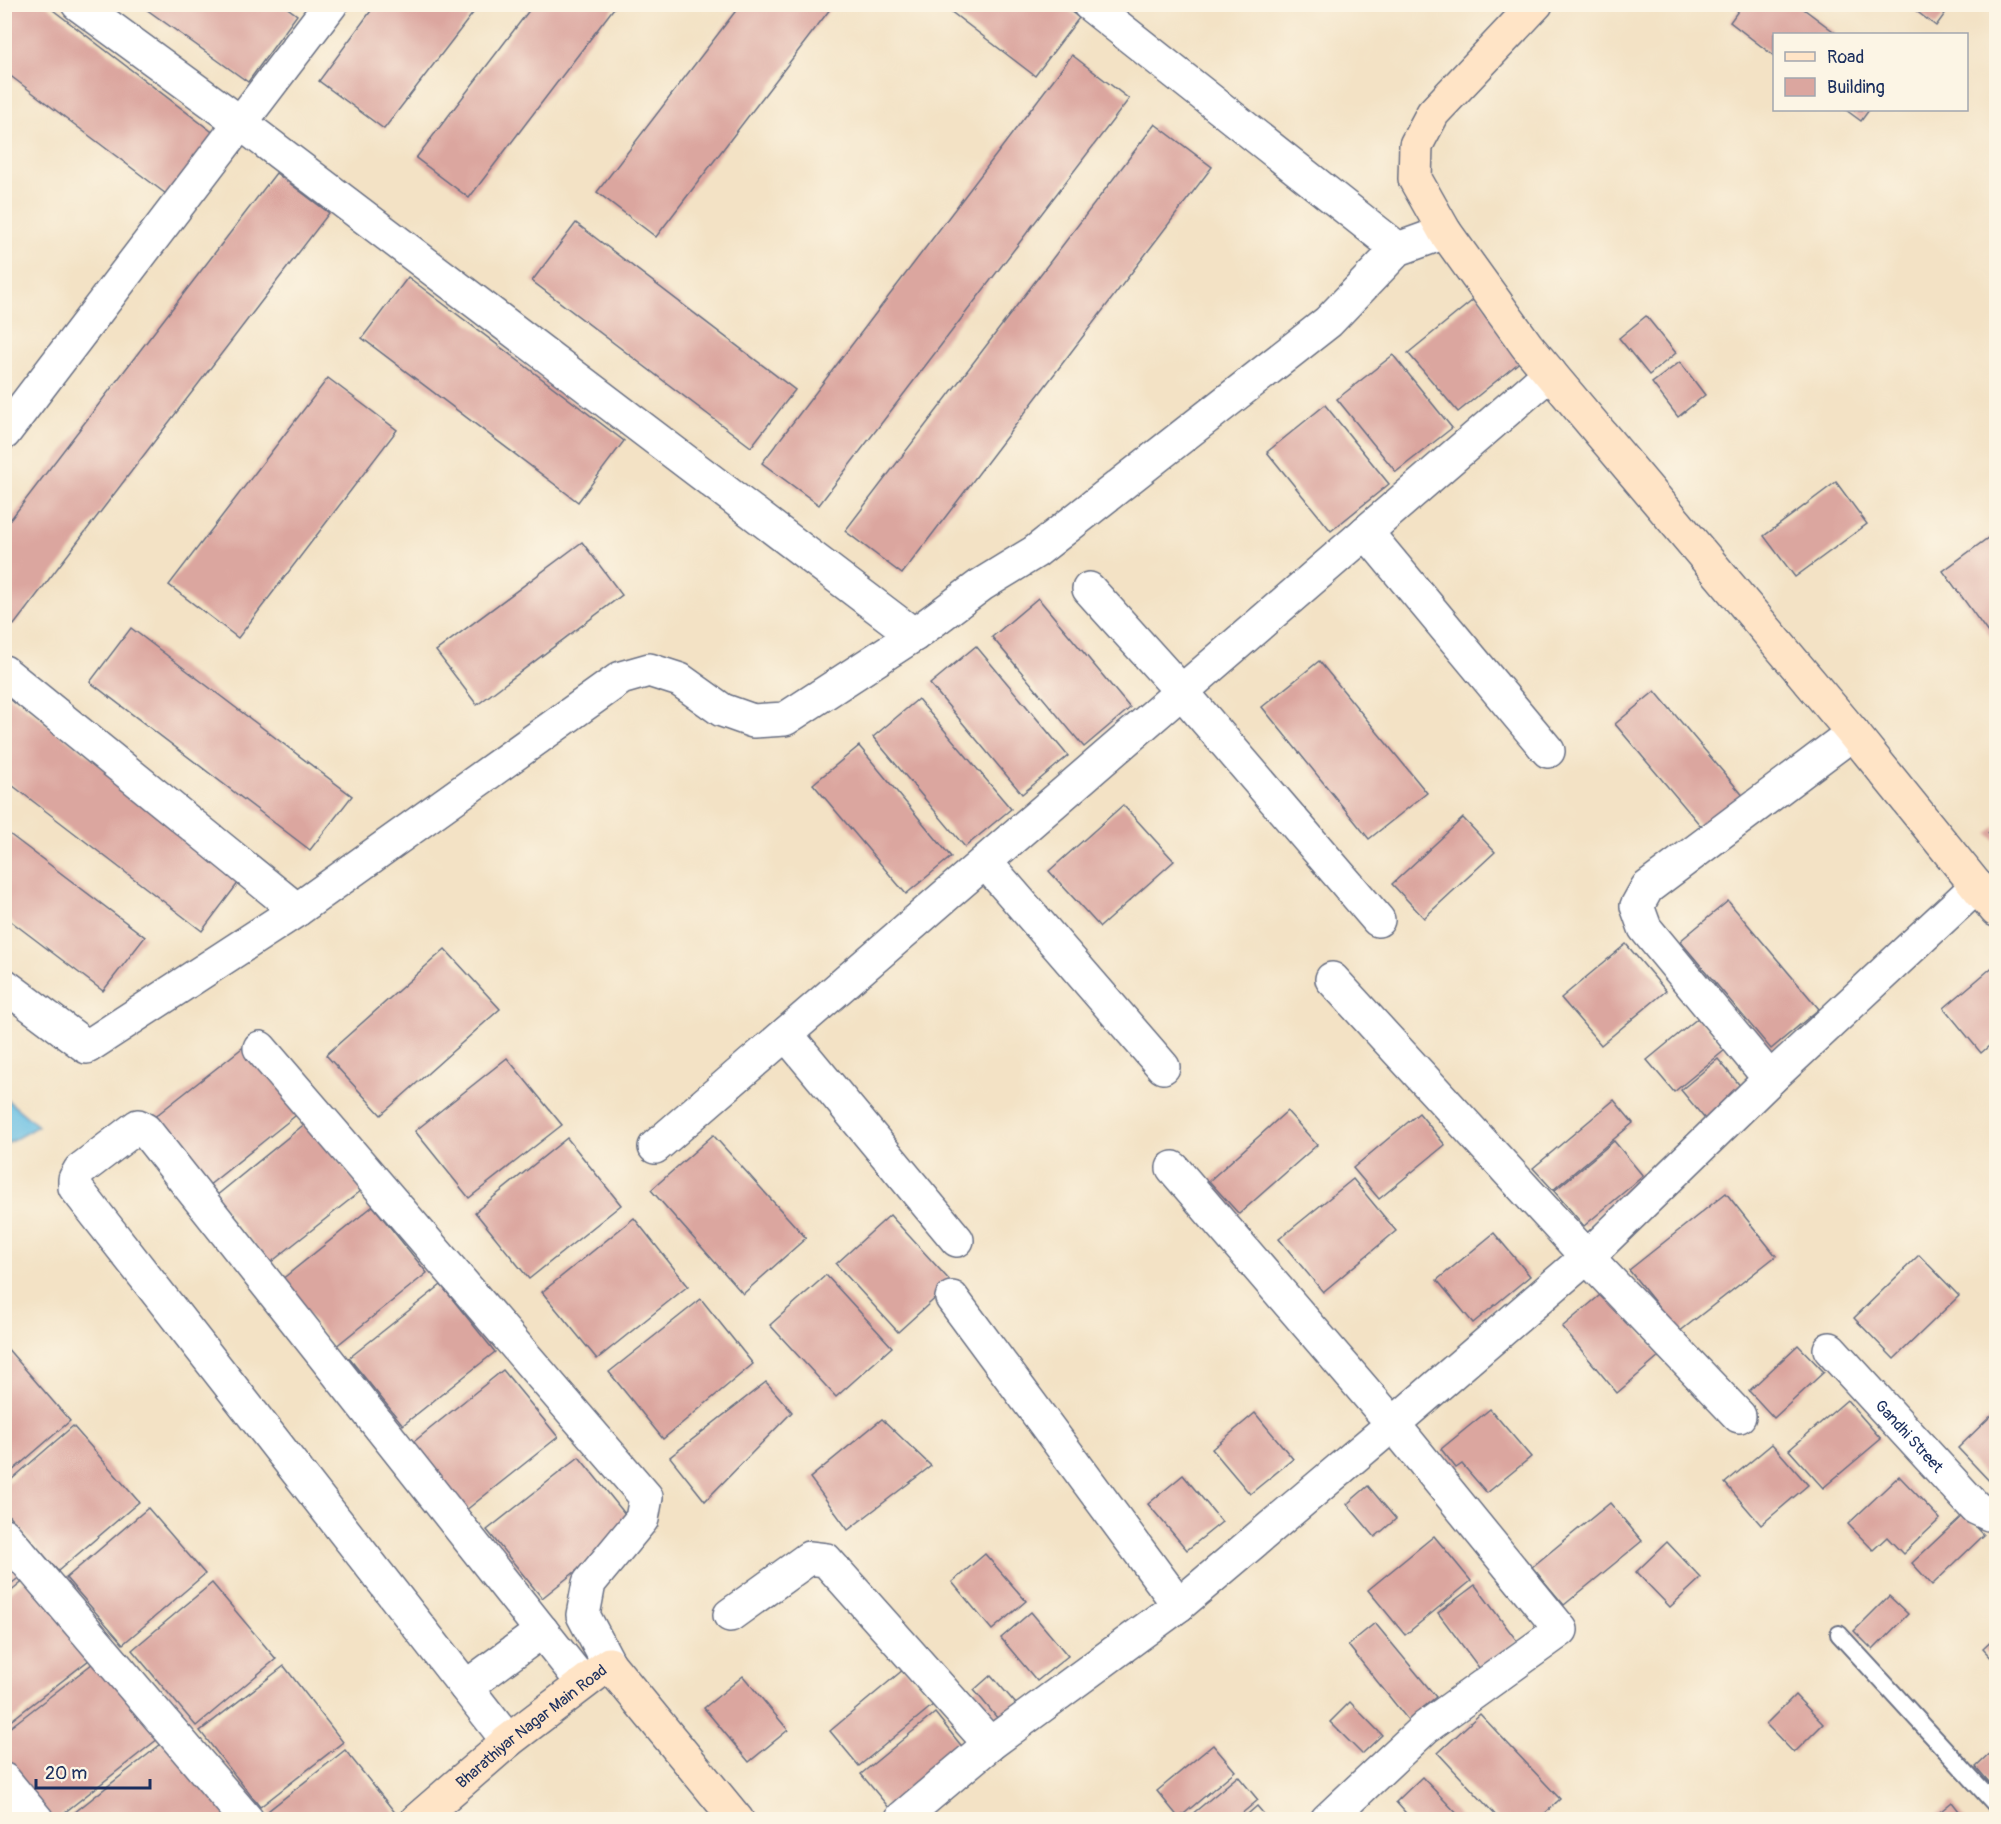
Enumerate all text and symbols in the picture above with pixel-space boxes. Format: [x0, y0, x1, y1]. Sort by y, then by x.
legend [1773, 33, 1968, 111]
text: Road [1827, 46, 1864, 69]
text: Building [1827, 76, 1885, 99]
street label: Gandhi Street [1871, 1396, 1948, 1478]
street label: Bharathiyar Nagar Main Road [452, 1660, 611, 1793]
scale bar [36, 1752, 150, 1790]
text: 20 m [45, 1762, 87, 1785]

